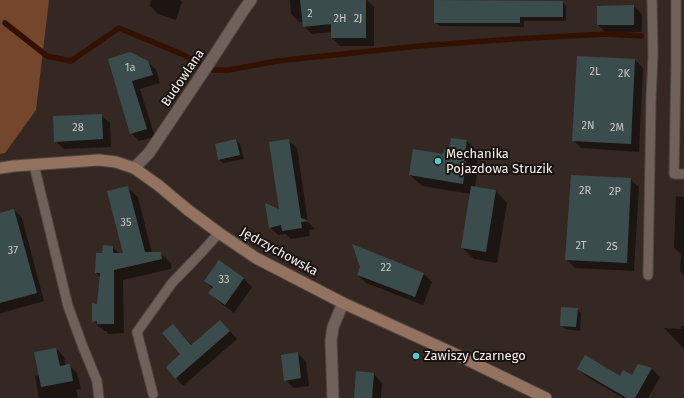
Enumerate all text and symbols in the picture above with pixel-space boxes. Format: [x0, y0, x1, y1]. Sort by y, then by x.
house number: 2 [307, 7, 313, 21]
house number: 2H [334, 12, 346, 26]
house number: 2J [354, 12, 362, 26]
street label: Budowlana [158, 46, 208, 110]
house number: 1a [125, 61, 135, 75]
house number: 2L [590, 65, 600, 79]
house number: 2K [618, 67, 630, 81]
house number: 2N [582, 119, 594, 133]
house number: 28 [72, 121, 84, 135]
house number: 2M [610, 121, 624, 135]
place label: Mechanika Pojazdowa Struzik [446, 146, 552, 177]
marker: Mechanika Pojazdowa Struzik [433, 156, 443, 166]
house number: 2R [579, 184, 591, 198]
house number: 2P [609, 185, 621, 199]
house number: 35 [121, 216, 131, 230]
street label: Jędrzychowska [238, 224, 320, 280]
house number: 2T [576, 239, 586, 253]
house number: 2S [606, 240, 618, 254]
house number: 37 [8, 244, 18, 258]
house number: 22 [381, 261, 391, 275]
house number: 33 [219, 273, 229, 287]
place label: Zawiszy Czarnego [424, 348, 526, 364]
marker: Zawiszy Czarnego [411, 351, 421, 361]

